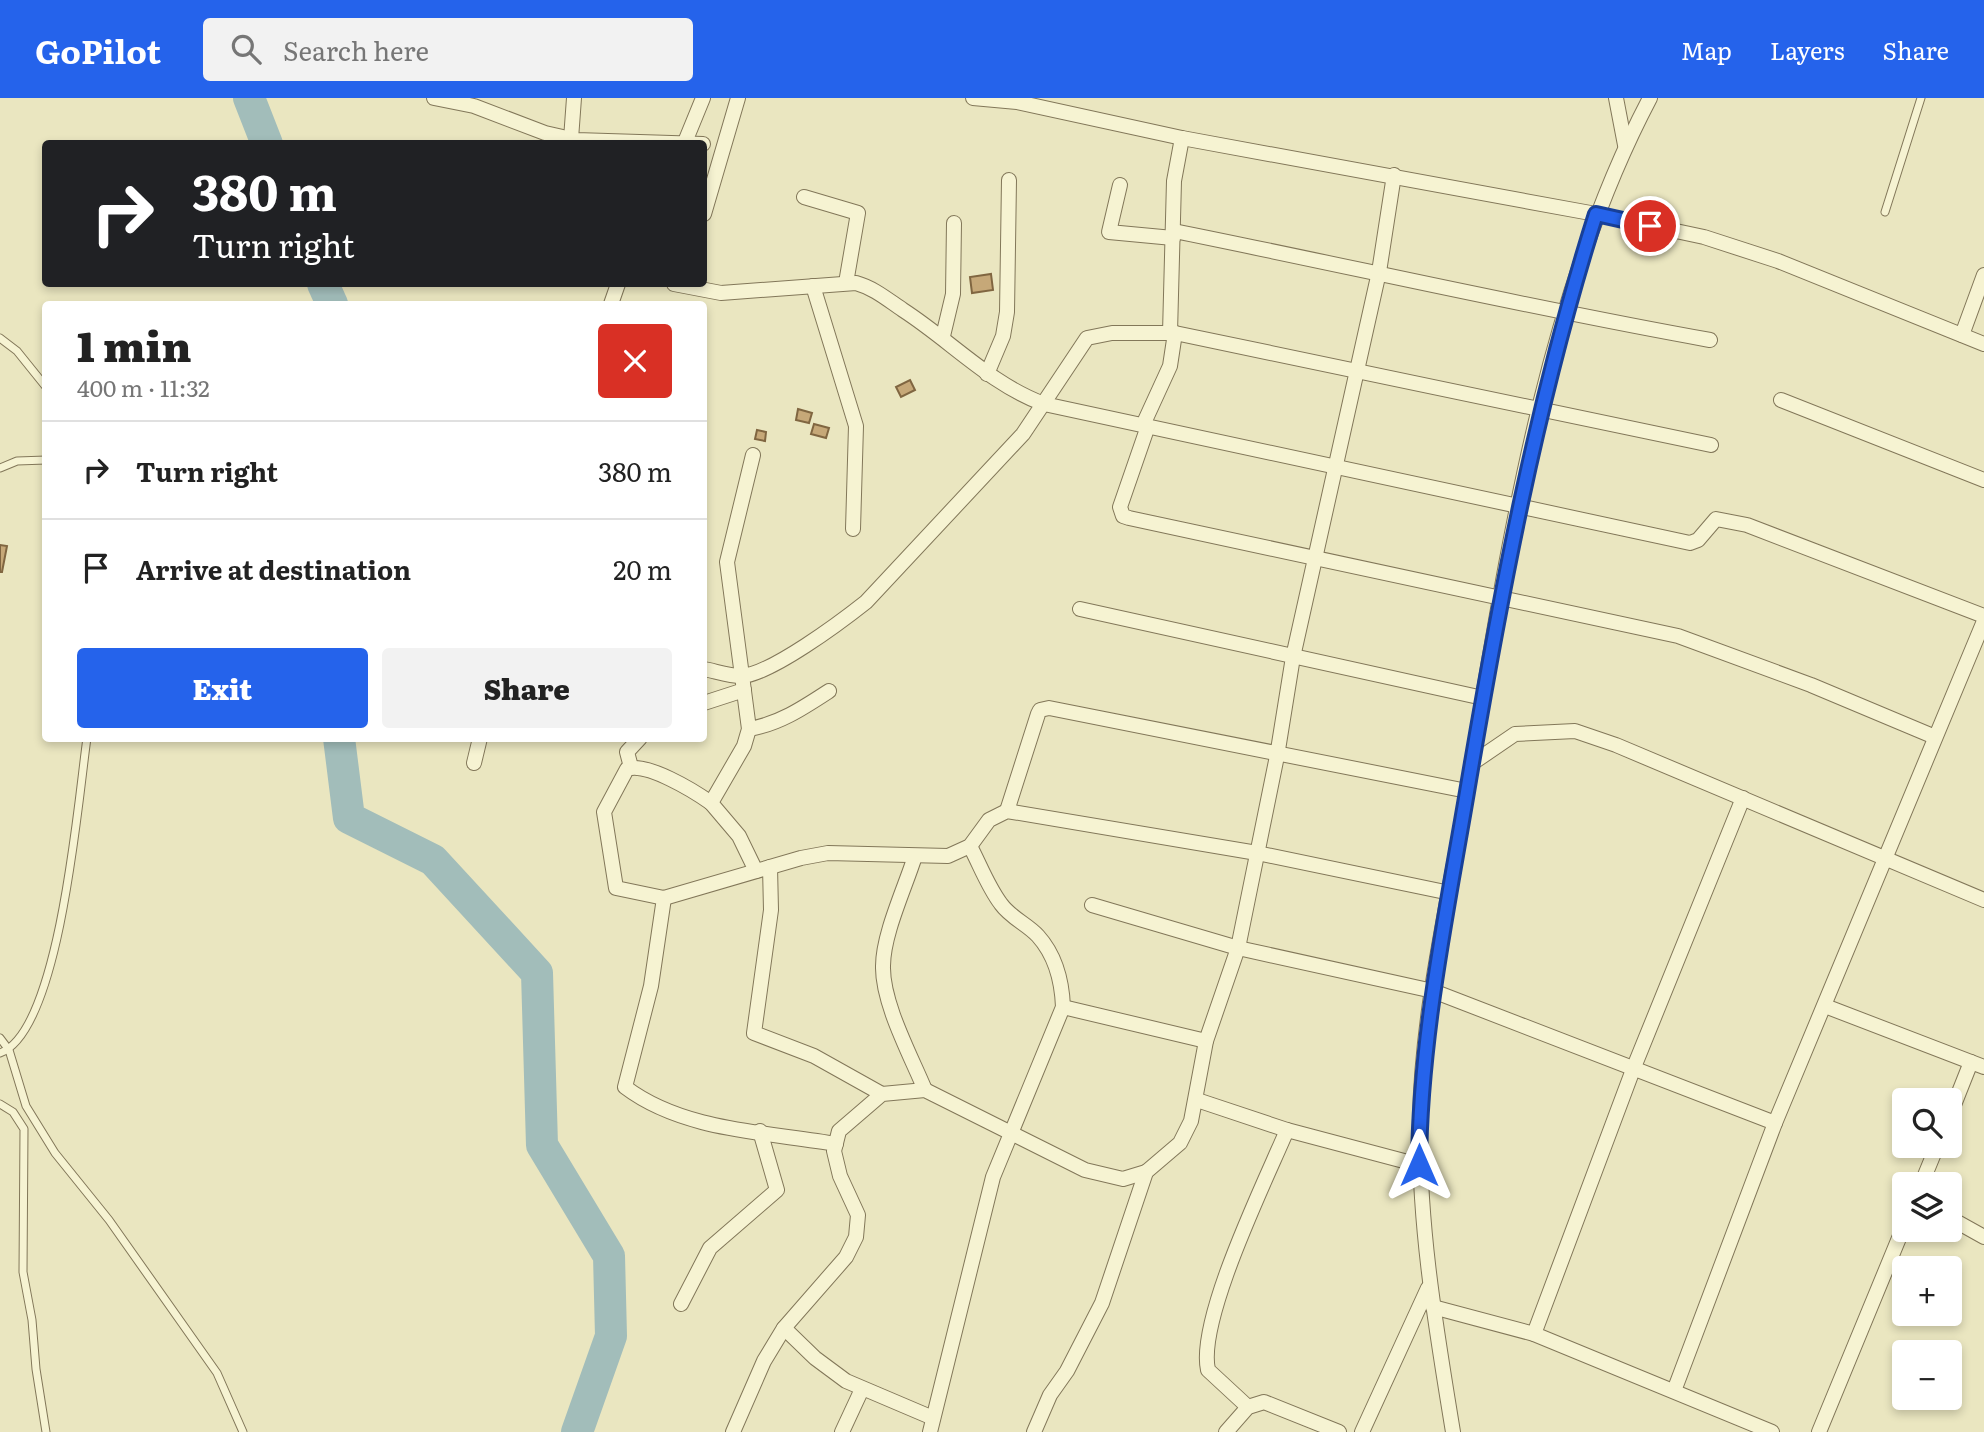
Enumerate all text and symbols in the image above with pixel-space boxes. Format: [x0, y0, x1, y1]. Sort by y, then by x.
search box [203, 18, 693, 81]
text: GoPilot [35, 25, 161, 74]
icon: search [227, 30, 265, 68]
text: Search here [283, 30, 429, 69]
text: Map [1681, 32, 1732, 67]
text: Layers [1770, 32, 1844, 67]
text: Share [1882, 32, 1949, 67]
text: 380 m [192, 153, 337, 226]
icon: right [77, 168, 168, 259]
pin [1620, 196, 1680, 256]
icon: arrive [1631, 207, 1669, 245]
text: Turn right [192, 220, 354, 268]
text: 1 min [77, 313, 192, 375]
button: close [598, 324, 672, 398]
text: 400 m · 11:32 [77, 370, 210, 404]
icon: right [77, 451, 115, 489]
text: Turn right [136, 451, 278, 490]
text: 380 m [598, 451, 672, 490]
icon: arrive [77, 549, 115, 587]
text: Arrive at destination [136, 549, 411, 588]
text: 20 m [613, 549, 672, 588]
button: Exit [77, 648, 368, 728]
button: Share [382, 648, 672, 728]
map controls [1892, 1088, 1962, 1410]
button: search [1892, 1088, 1962, 1158]
position arrow [1382, 1128, 1456, 1202]
button: layers [1892, 1172, 1962, 1242]
button: + [1892, 1256, 1962, 1326]
button: − [1892, 1340, 1962, 1410]

